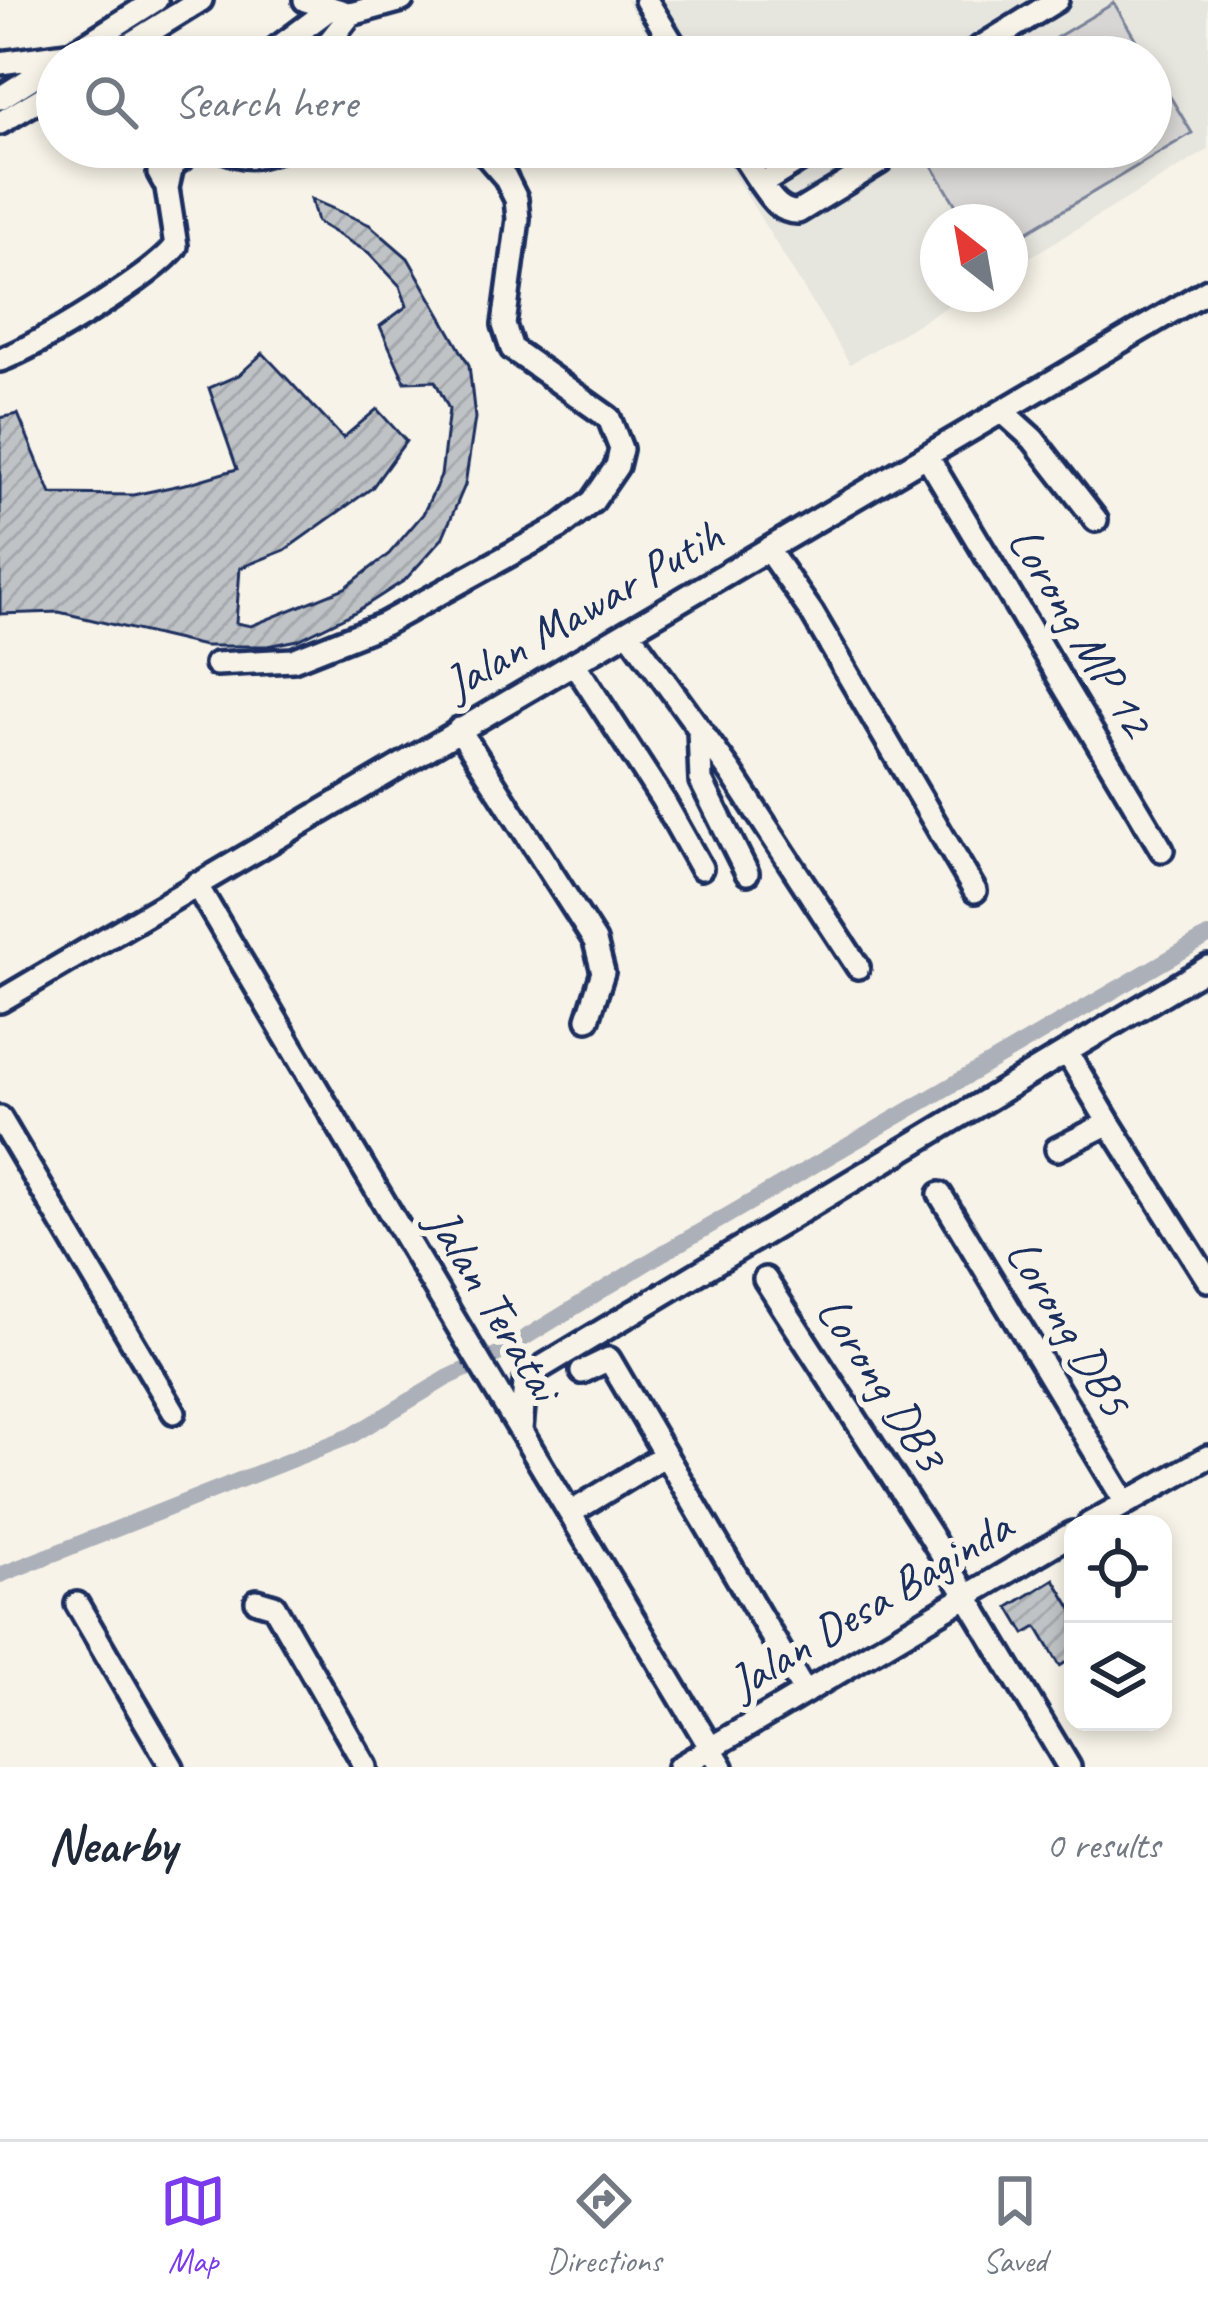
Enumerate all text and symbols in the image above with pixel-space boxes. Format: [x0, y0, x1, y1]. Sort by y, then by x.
search box [36, 36, 1172, 168]
icon: search [78, 69, 144, 135]
text: Search here [174, 74, 357, 131]
north arrow [920, 204, 1028, 312]
street label: Jalan Mawar Putih [431, 505, 734, 714]
street label: Lorong MP 12 [995, 515, 1169, 750]
street label: Jalan Teratai [412, 1195, 578, 1416]
street label: Lorong DB5 [993, 1228, 1146, 1428]
street label: Lorong DB3 [804, 1285, 962, 1484]
street label: Jalan Desa Baginda [716, 1494, 1025, 1713]
map controls [1064, 1515, 1172, 1731]
button: locate [1064, 1515, 1172, 1623]
button: layers [1064, 1623, 1172, 1731]
text: Nearby [48, 1813, 176, 1877]
text: 0 results [1046, 1821, 1160, 1870]
tab: Map [160, 2168, 226, 2282]
tab: Directions [547, 2168, 661, 2282]
tab: Saved [982, 2168, 1048, 2282]

